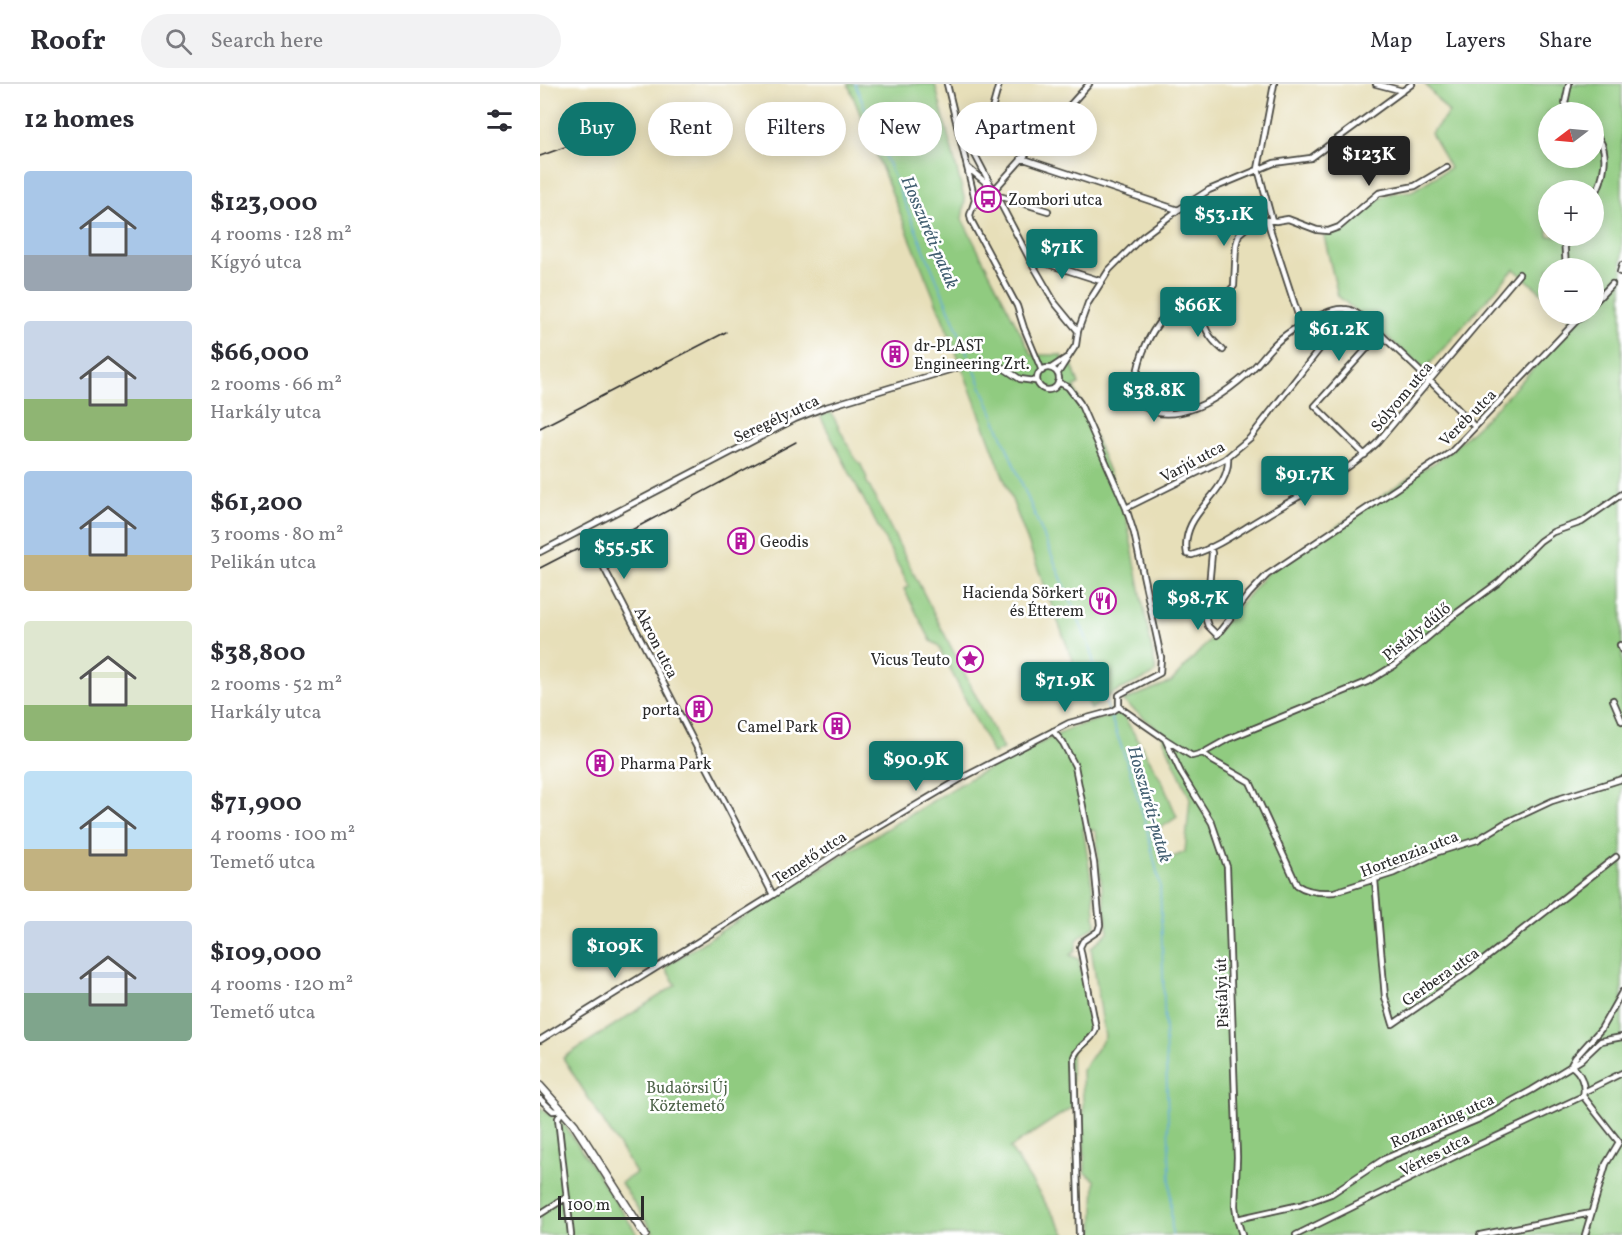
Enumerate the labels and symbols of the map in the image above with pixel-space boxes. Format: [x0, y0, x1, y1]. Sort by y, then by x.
north arrow [1538, 102, 1604, 168]
pin: $123K [1327, 136, 1411, 187]
water label: Hosszúréti-patak [894, 172, 964, 293]
bus stop icon: Zombori utca [973, 184, 1003, 214]
place label: Zombori utca [1008, 190, 1102, 212]
pin: $53.1K [1175, 196, 1273, 247]
pin: $71K [1026, 229, 1098, 280]
pin: $66K [1162, 287, 1234, 338]
pin: $61.2K [1290, 311, 1388, 362]
place label: dr-PLAST Engineering Zrt. [914, 336, 1030, 376]
building icon: dr-PLAST Engineering Zrt. [880, 339, 910, 369]
street label: Sólyom utca [1366, 357, 1439, 437]
pin: $38.8K [1105, 372, 1203, 423]
street label: Veréb utca [1435, 385, 1502, 452]
street label: Seregély utca [730, 390, 823, 449]
street label: Varjú utca [1157, 436, 1229, 489]
pin: $91.7K [1256, 456, 1354, 507]
building icon: Geodis [726, 526, 756, 556]
pin: $55.5K [575, 529, 673, 580]
place label: Geodis [760, 532, 809, 554]
pin: $98.7K [1149, 580, 1247, 631]
place label: Hacienda Sörkert és Étterem [962, 583, 1084, 623]
restaurant icon: Hacienda Sörkert és Étterem [1088, 586, 1118, 616]
street label: Pistály dűlő [1378, 598, 1456, 667]
street label: Akron utca [628, 603, 683, 682]
place icon: Vicus Teuto [955, 644, 985, 674]
place label: Vicus Teuto [870, 650, 950, 672]
pin: $71.9K [1016, 662, 1114, 713]
building icon: porta [684, 694, 714, 724]
place label: porta [642, 700, 680, 722]
building icon: Camel Park [822, 711, 852, 741]
place label: Camel Park [737, 717, 818, 739]
pin: $90.9K [867, 741, 965, 792]
water label: Hosszúréti-patak [1120, 743, 1177, 866]
building icon: Pharma Park [585, 748, 615, 778]
place label: Pharma Park [620, 754, 712, 776]
street label: Temető utca [769, 826, 851, 891]
street label: Hortenzia utca [1357, 826, 1462, 884]
pin: $109K [573, 928, 657, 979]
street label: Gerbera utca [1398, 943, 1484, 1012]
street label: Pistályi út [1211, 957, 1235, 1029]
park label: Budaörsi Új Köztemető [646, 1078, 728, 1118]
street label: Rozmaring utca [1387, 1089, 1498, 1155]
street label: Vértes utca [1396, 1129, 1474, 1183]
scale bar [558, 1193, 644, 1220]

